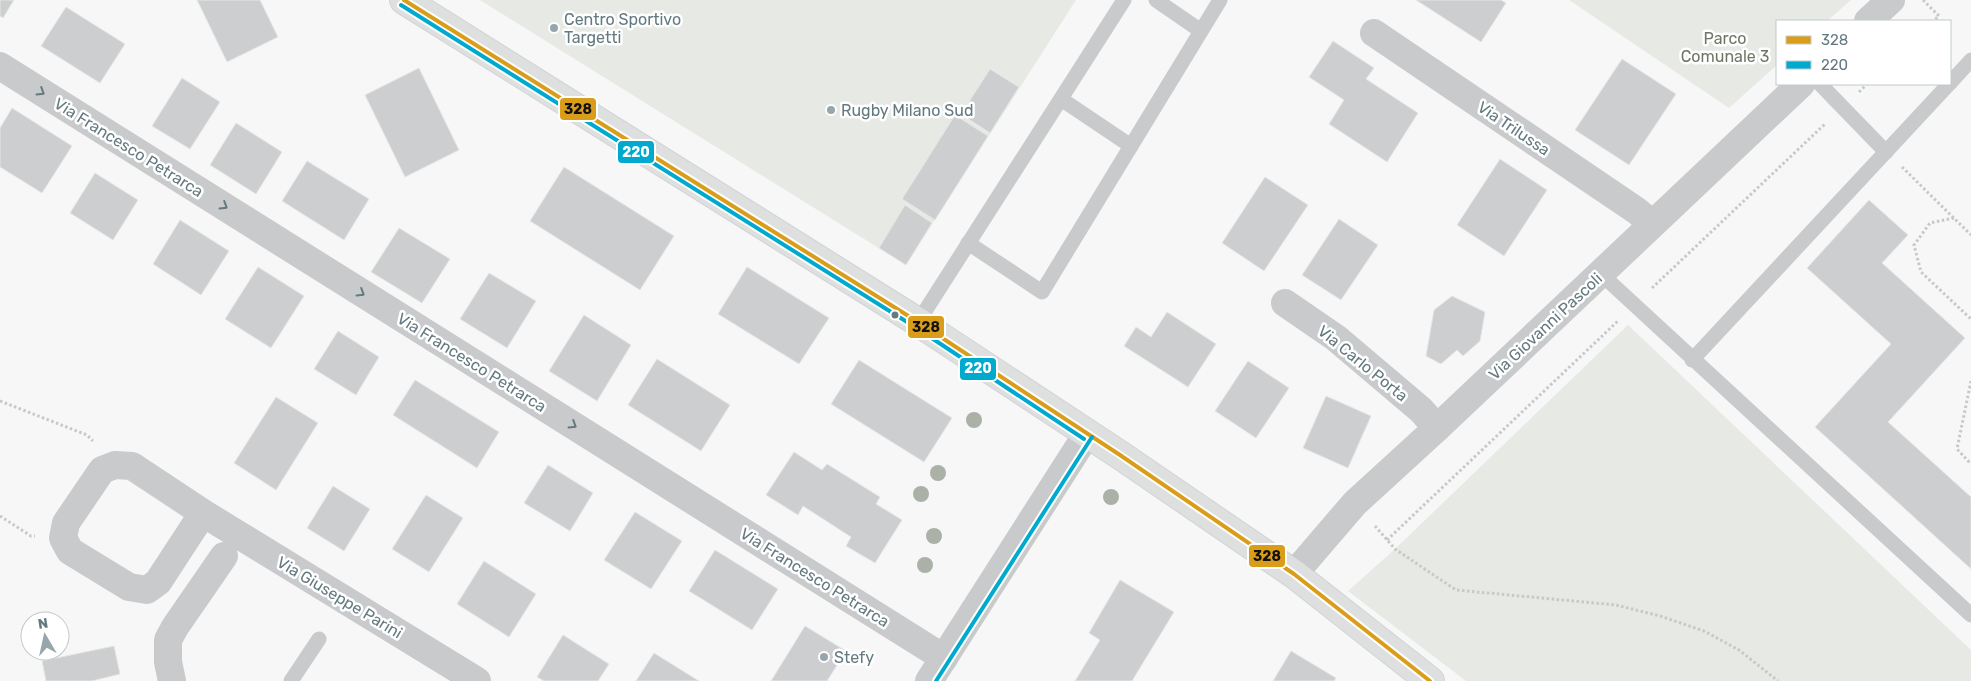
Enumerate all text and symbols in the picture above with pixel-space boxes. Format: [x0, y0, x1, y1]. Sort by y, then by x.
place label: Centro Sportivo Targetti [564, 10, 681, 47]
legend [1776, 20, 1951, 85]
marker: Centro Sportivo Targetti [548, 22, 560, 34]
park label: Parco Comunale 3 [1681, 29, 1769, 66]
text: 328 [1821, 31, 1848, 49]
text: 220 [1821, 56, 1848, 74]
one-way arrow [36, 86, 45, 96]
street label: Via Francesco Petrarca [51, 94, 207, 201]
line badge: 328 [559, 97, 597, 121]
street label: Via Trilussa [1474, 97, 1554, 160]
text: 328 [564, 101, 592, 118]
place label: Rugby Milano Sud [841, 101, 973, 120]
marker: Rugby Milano Sud [825, 104, 837, 116]
line badge: 220 [617, 140, 655, 164]
text: 220 [622, 144, 650, 161]
one-way arrow [218, 200, 227, 210]
street label: Via Giovanni Pascoli [1485, 269, 1606, 384]
one-way arrow [356, 286, 365, 296]
street label: Via Francesco Petrarca [394, 309, 550, 416]
unlabelled marker [890, 310, 900, 320]
line badge: 328 [907, 315, 945, 339]
text: 328 [912, 319, 940, 336]
street label: Via Carlo Porta [1314, 321, 1411, 405]
line badge: 220 [959, 357, 997, 381]
text: 220 [964, 360, 992, 377]
one-way arrow [568, 419, 577, 429]
street label: Via Francesco Petrarca [737, 524, 893, 631]
line badge: 328 [1248, 544, 1286, 568]
text: 328 [1253, 548, 1281, 565]
street label: Via Giuseppe Parini [274, 552, 406, 642]
north arrow [20, 611, 70, 661]
text: N [37, 614, 49, 633]
place label: Stefy [834, 648, 874, 667]
marker: Stefy [818, 651, 830, 663]

